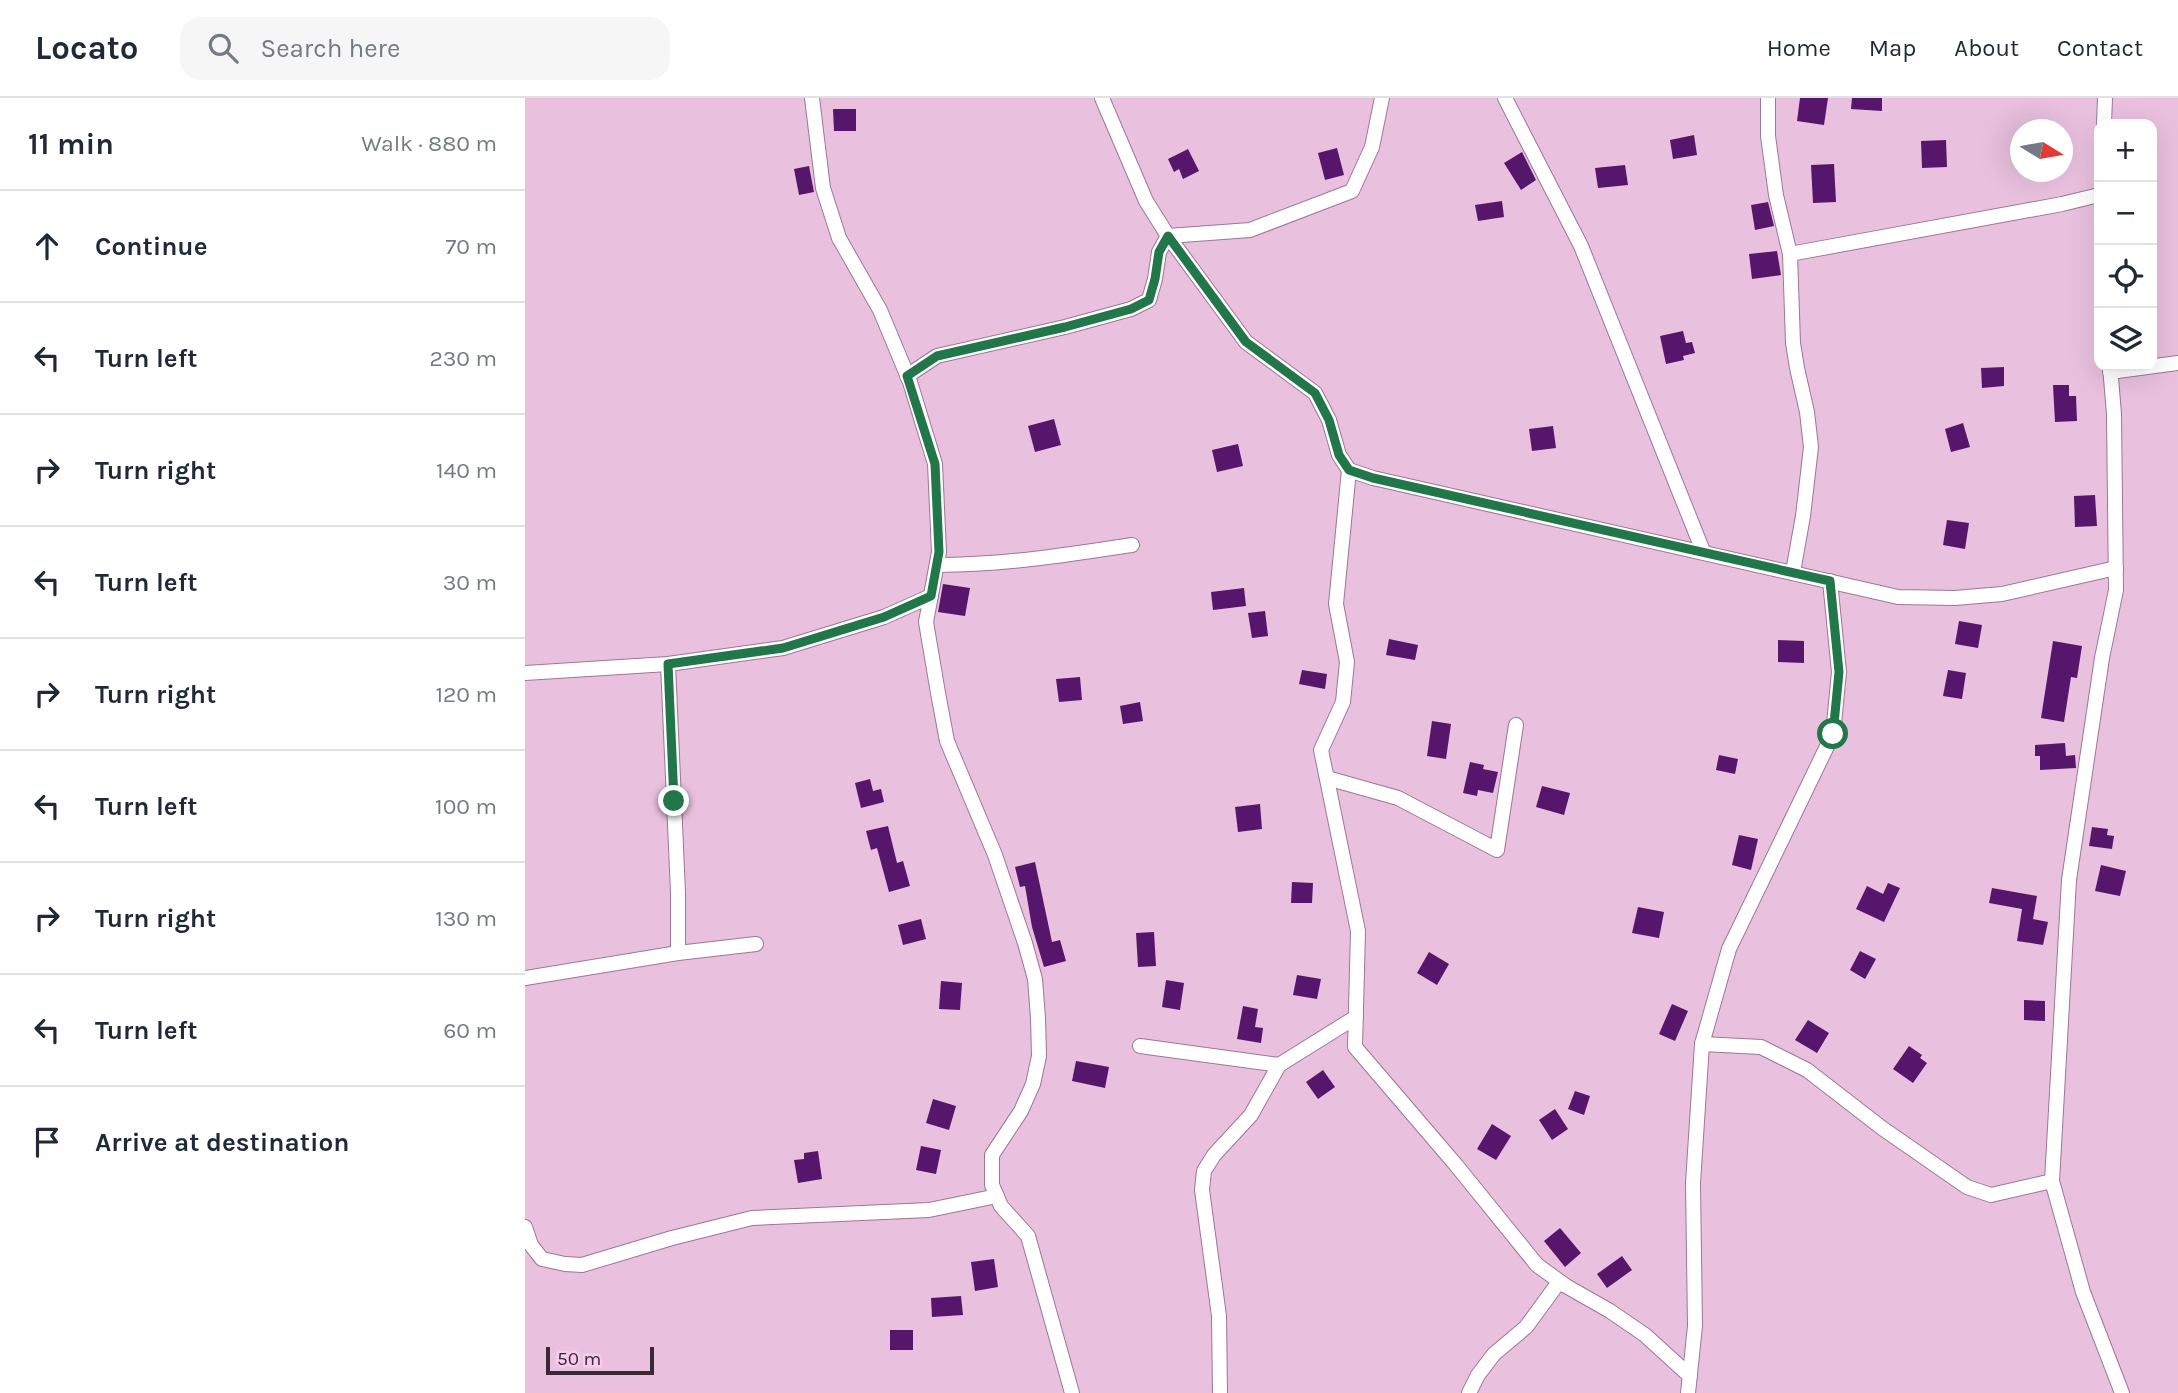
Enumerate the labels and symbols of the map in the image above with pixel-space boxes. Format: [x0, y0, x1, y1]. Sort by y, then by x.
north arrow [2010, 119, 2073, 182]
route start [1817, 718, 1848, 749]
route end [658, 785, 689, 816]
scale bar [546, 1344, 655, 1376]

